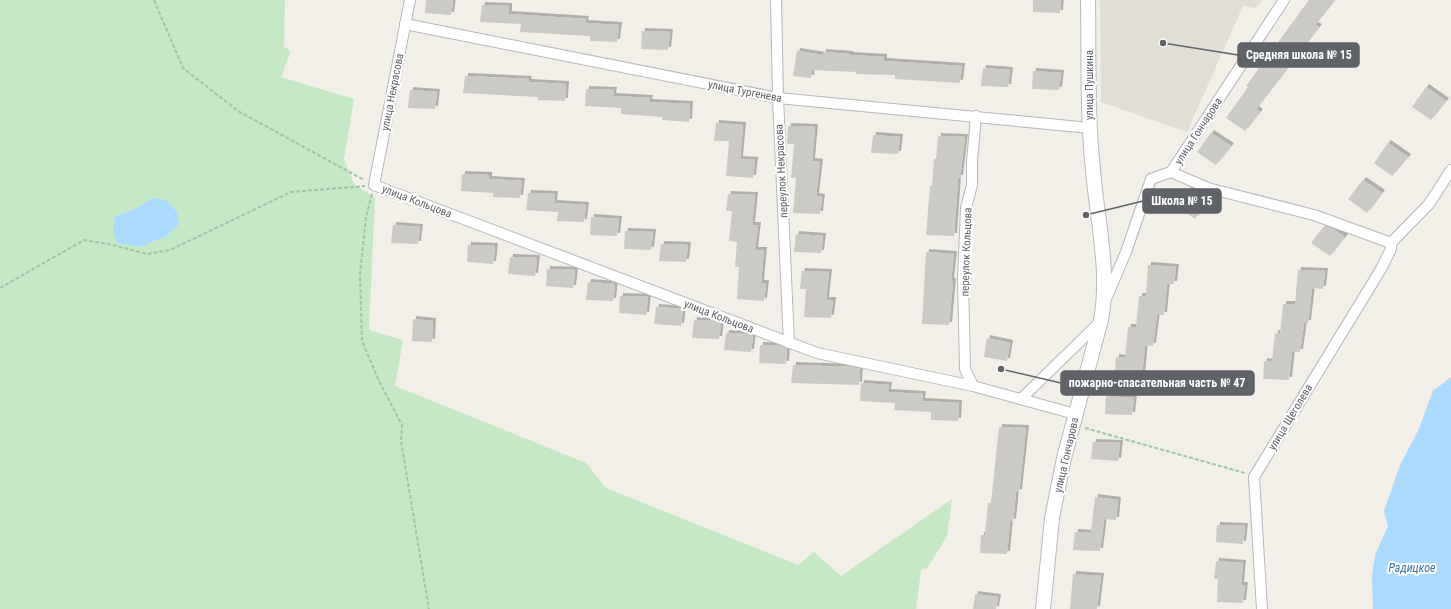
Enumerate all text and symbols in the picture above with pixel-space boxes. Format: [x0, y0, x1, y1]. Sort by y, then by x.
callout: Средняя школа № 15 [1238, 43, 1359, 67]
text: Средняя школа № 15 [1246, 48, 1352, 62]
street label: улица Пушкина [1083, 50, 1096, 120]
street label: улица Некрасова [379, 52, 406, 132]
street label: улица Тургенева [707, 78, 783, 105]
street label: улица Гончарова [1172, 95, 1225, 167]
street label: переулок Некрасова [773, 124, 790, 218]
street label: улица Кольцова [380, 182, 453, 221]
callout: Школа № 15 [1143, 189, 1221, 213]
text: Школа № 15 [1151, 194, 1213, 208]
street label: переулок Кольцова [958, 207, 975, 297]
street label: улица Кольцова [682, 297, 755, 336]
callout: пожарно-спасательная часть № 47 [1061, 371, 1254, 395]
text: пожарно-спасательная часть № 47 [1069, 376, 1245, 390]
street label: улица Щеголева [1266, 382, 1315, 453]
street label: улица Гончарова [1052, 416, 1081, 494]
water label: Радицкое [1388, 561, 1436, 575]

